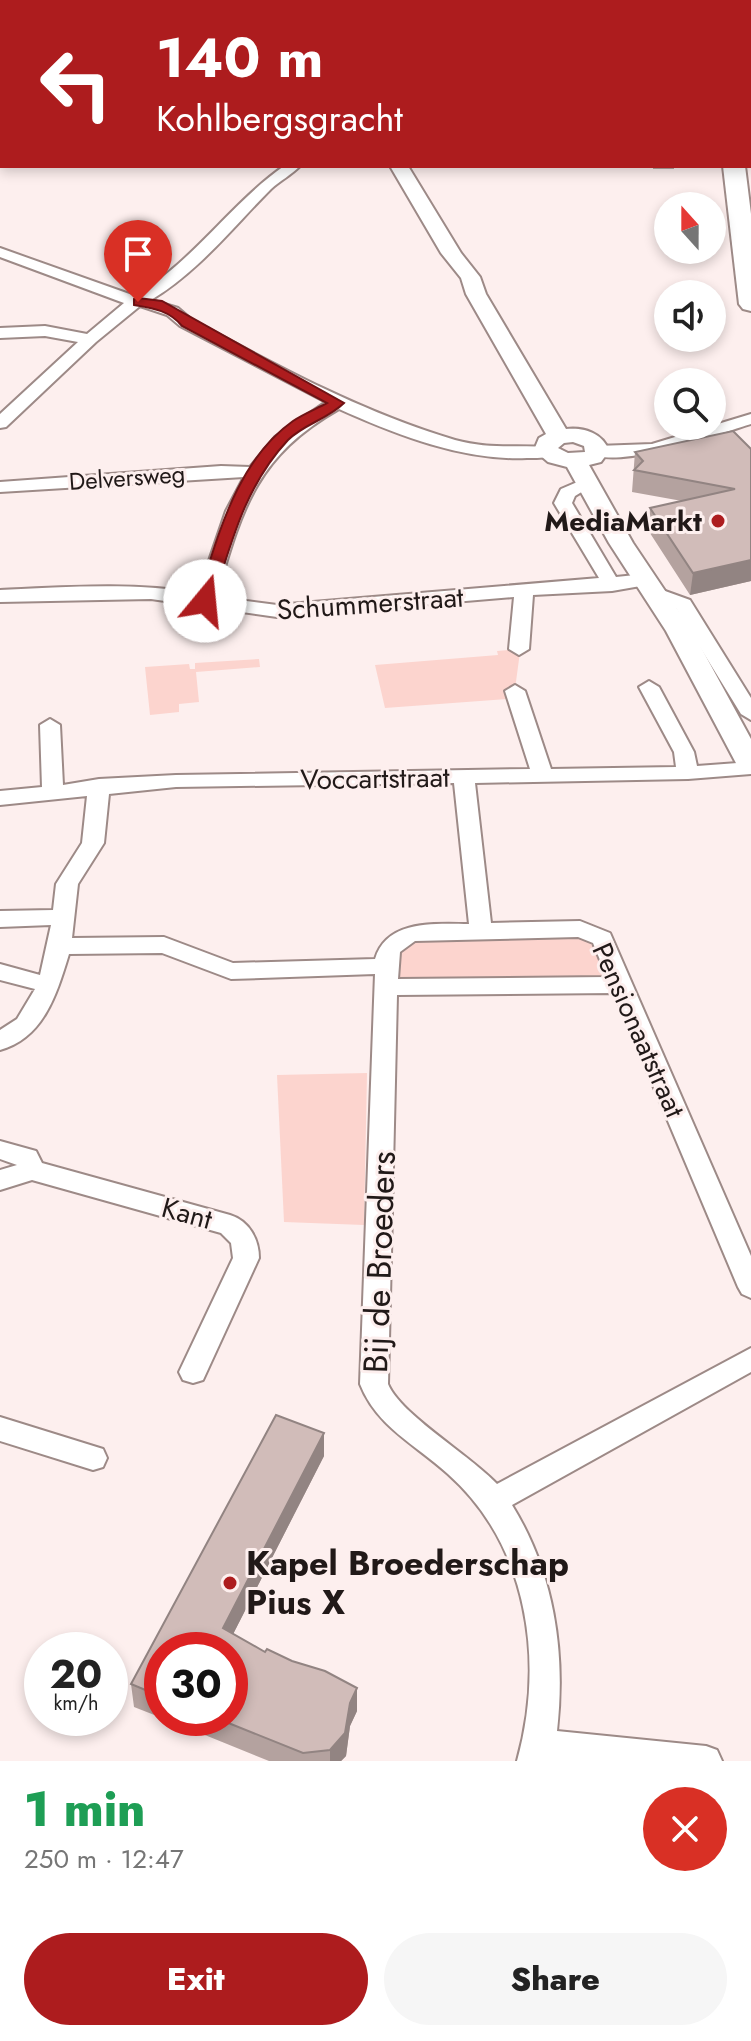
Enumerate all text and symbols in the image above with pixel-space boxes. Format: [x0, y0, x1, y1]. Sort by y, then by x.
text: 140 m [156, 17, 323, 98]
icon: left [24, 32, 128, 136]
text: Kohlbergsgracht [156, 92, 403, 144]
north arrow [654, 192, 726, 264]
map controls [654, 192, 726, 440]
pin [104, 220, 172, 302]
icon: arrive [116, 232, 160, 276]
button: sound [654, 280, 726, 352]
button: search [654, 368, 726, 440]
street label: Delversweg [68, 456, 186, 499]
place label: MediaMarkt [544, 501, 702, 542]
marker: MediaMarkt [709, 512, 727, 530]
position arrow [163, 559, 247, 643]
street label: Schummerstraat [275, 577, 465, 630]
street label: Voccartstraat [300, 757, 450, 800]
street label: Pensionaatstraat [582, 936, 695, 1124]
street label: Bij de Broeders [351, 1150, 408, 1374]
street label: Kant [157, 1187, 217, 1240]
place label: Kapel Broederschap Pius X [246, 1539, 569, 1627]
marker: Kapel Broederschap Pius X [221, 1574, 239, 1592]
speed limit sign: 30 [144, 1632, 248, 1736]
text: 20 [50, 1645, 102, 1703]
text: km/h [53, 1689, 99, 1718]
text: 1 min [24, 1775, 145, 1844]
button: close [643, 1787, 727, 1871]
text: 250 m · 12:47 [24, 1840, 184, 1878]
button: Exit [24, 1933, 368, 2025]
button: Share [384, 1933, 727, 2025]

